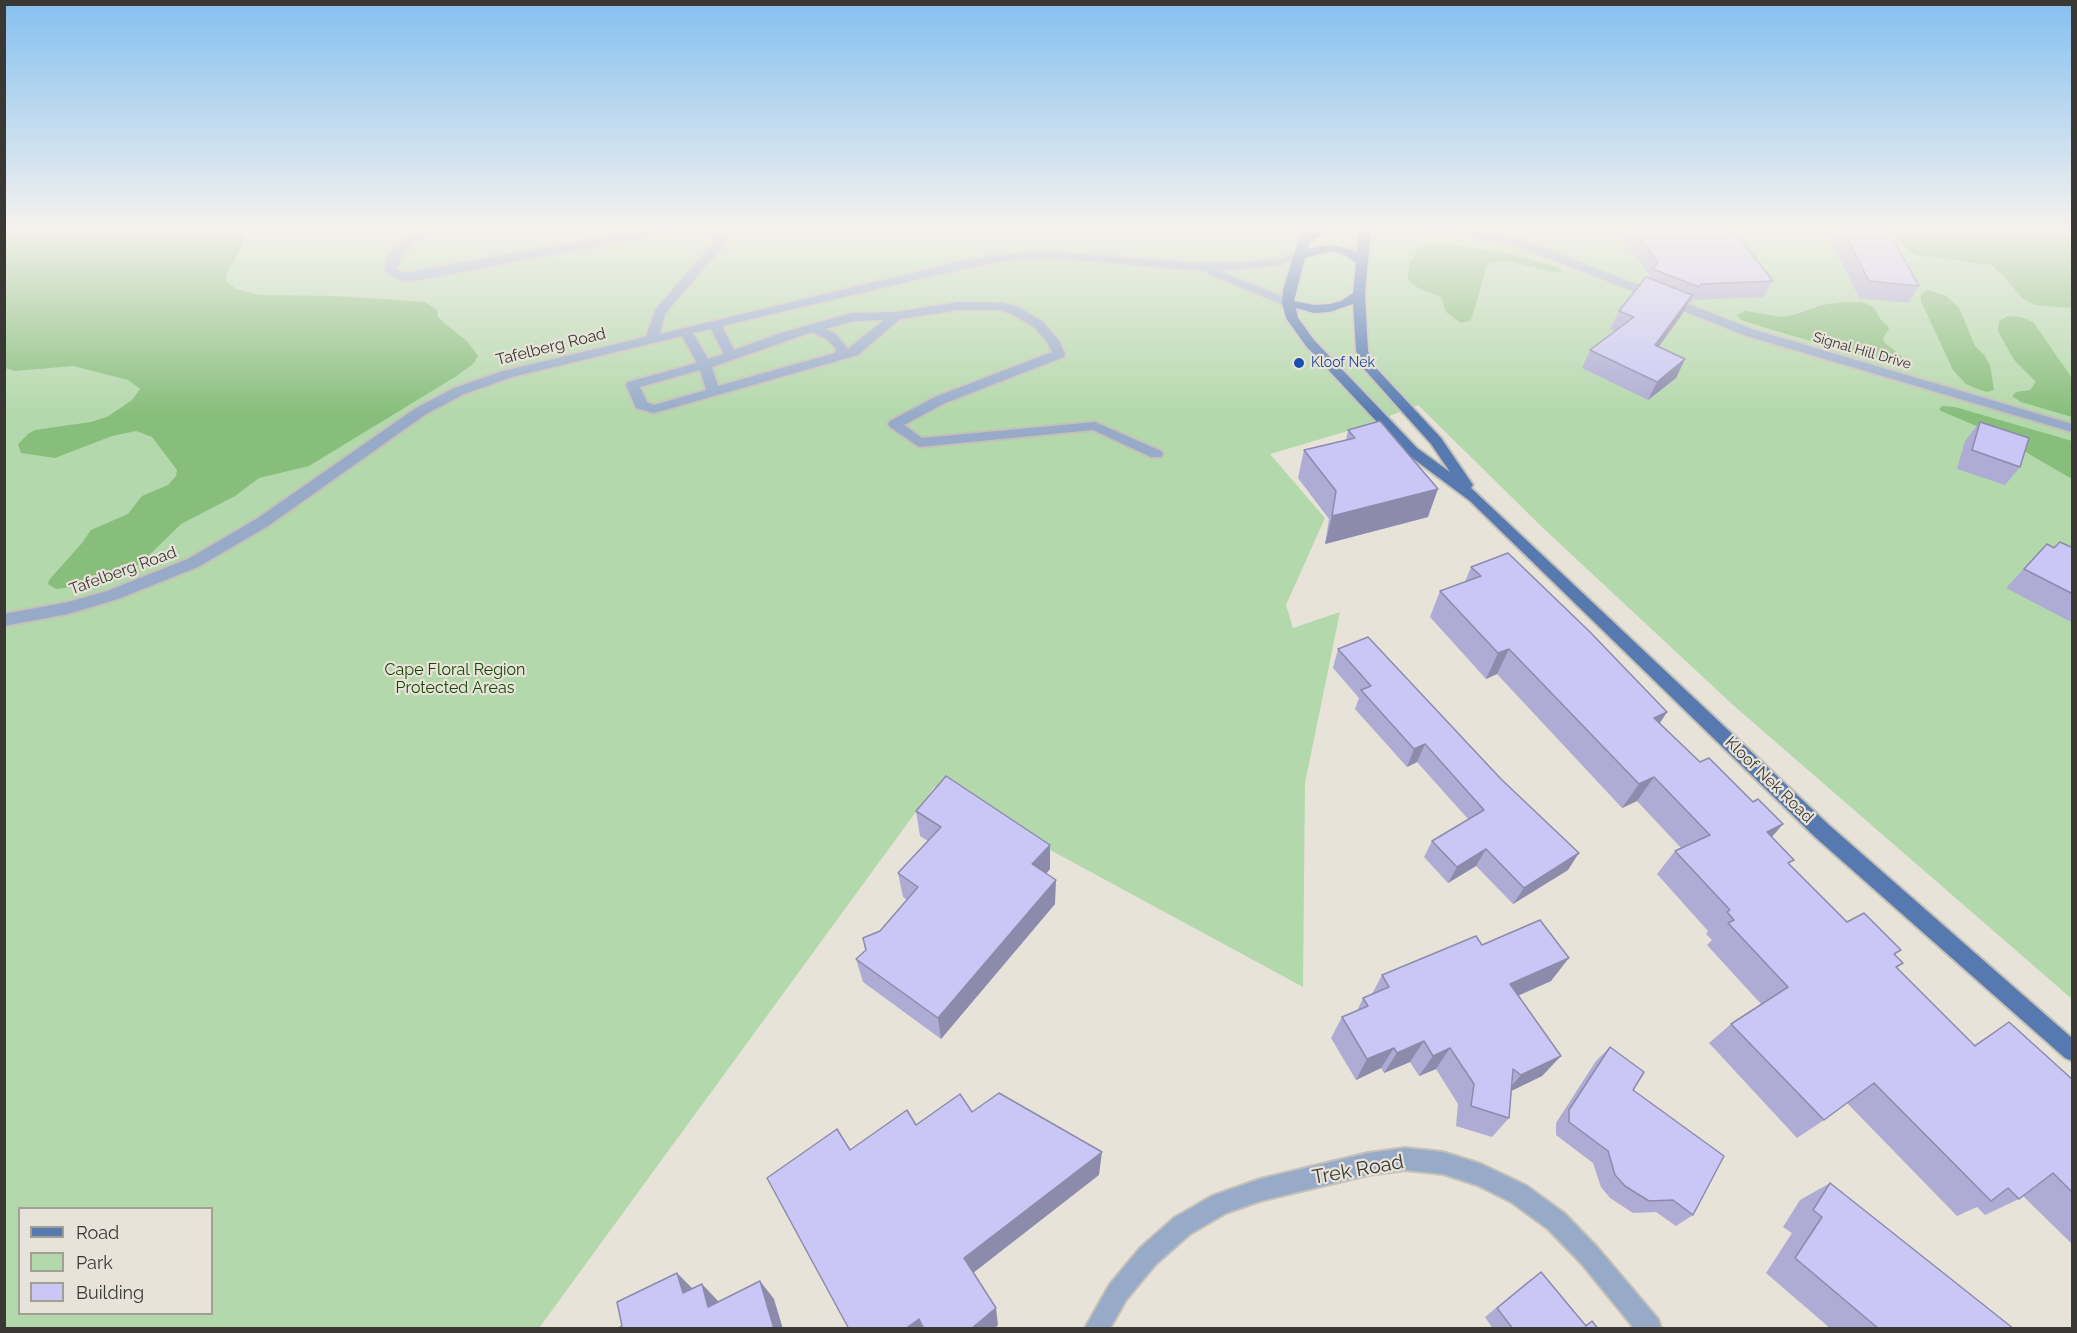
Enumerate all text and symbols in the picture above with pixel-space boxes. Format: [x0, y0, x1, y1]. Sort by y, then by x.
street label: Tafelberg Road [494, 324, 608, 370]
street label: Signal Hill Drive [1811, 329, 1913, 373]
place label: Kloof Nek [1311, 355, 1375, 371]
marker: Kloof Nek [1292, 356, 1306, 370]
street label: Tafelberg Road [67, 543, 179, 599]
park label: Cape Floral Region Protected Areas [385, 660, 525, 698]
street label: Kloof Nek Road [1721, 733, 1817, 827]
street label: Trek Road [1310, 1150, 1406, 1190]
legend [18, 1207, 213, 1315]
text: Road [76, 1222, 119, 1243]
text: Park [76, 1252, 113, 1273]
text: Building [76, 1282, 144, 1303]

